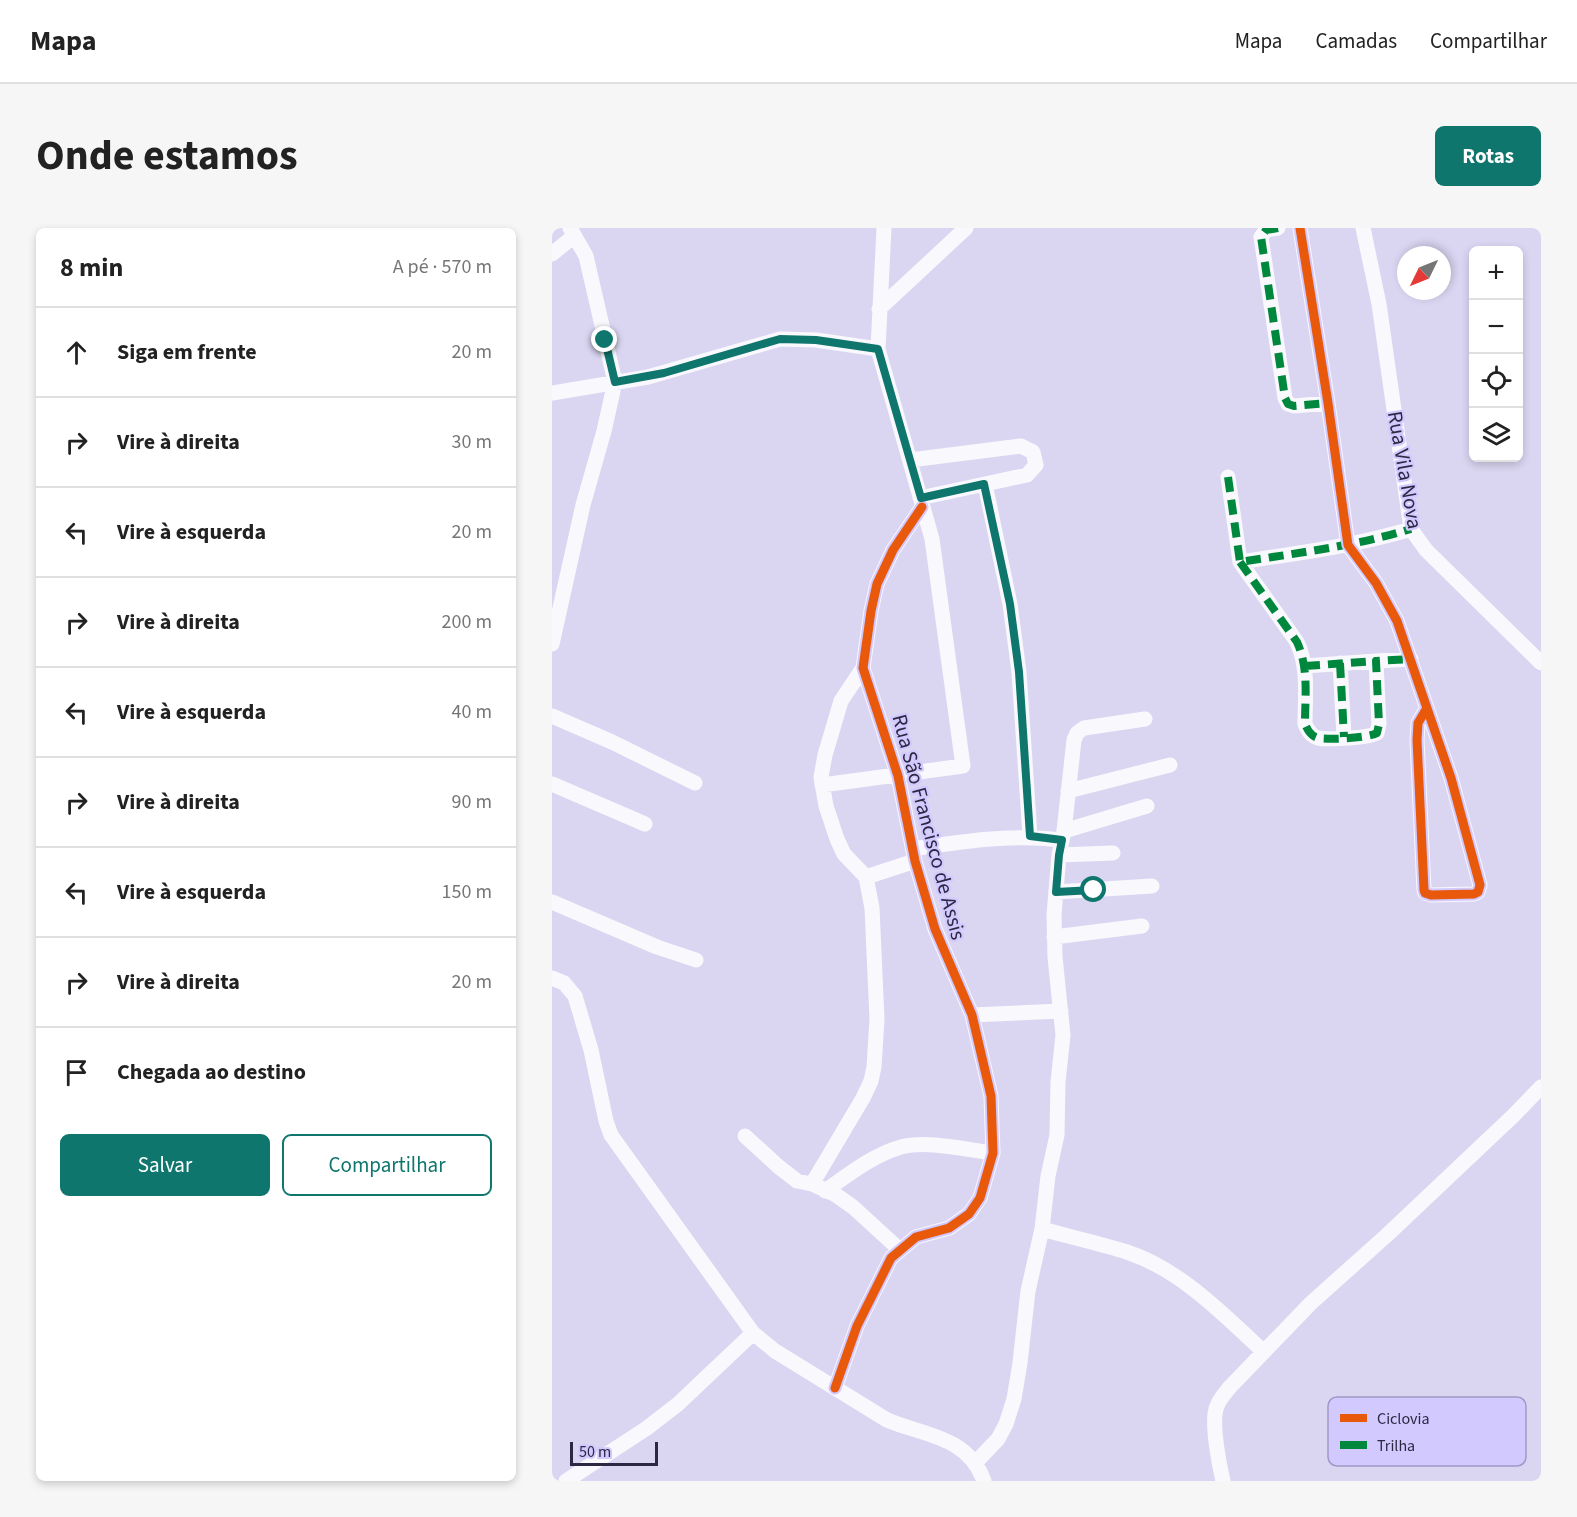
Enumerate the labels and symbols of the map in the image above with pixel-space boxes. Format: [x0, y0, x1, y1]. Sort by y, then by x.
north arrow [1397, 246, 1451, 300]
route end [591, 326, 617, 352]
street label: Rua Vila Nova [1380, 409, 1430, 531]
street label: Rua São Francisco de Assis [884, 711, 974, 943]
route start [1080, 876, 1106, 902]
legend [1328, 1397, 1526, 1466]
text: Ciclovia [1377, 1408, 1430, 1430]
text: Trilha [1377, 1435, 1415, 1457]
scale bar [570, 1439, 658, 1466]

